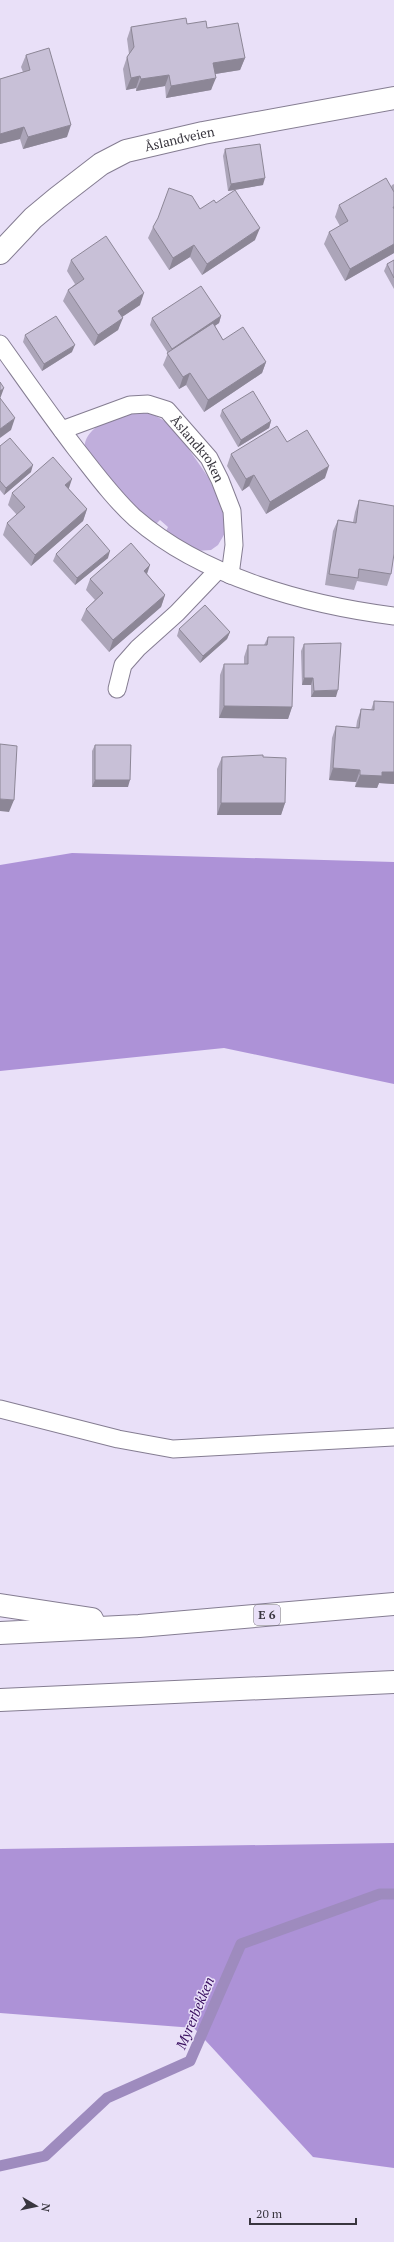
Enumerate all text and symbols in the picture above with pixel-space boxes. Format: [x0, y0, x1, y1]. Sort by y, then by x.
street label: Åslandveien [143, 122, 216, 155]
street label: Åslandkroken [167, 411, 229, 485]
road number: E 6 [254, 1605, 280, 1625]
water label: Myrerbekken [170, 1974, 218, 2053]
north arrow [16, 2186, 56, 2226]
scale bar [250, 2200, 356, 2226]
text: N [38, 2202, 53, 2213]
text: 20 m [256, 2206, 283, 2221]

